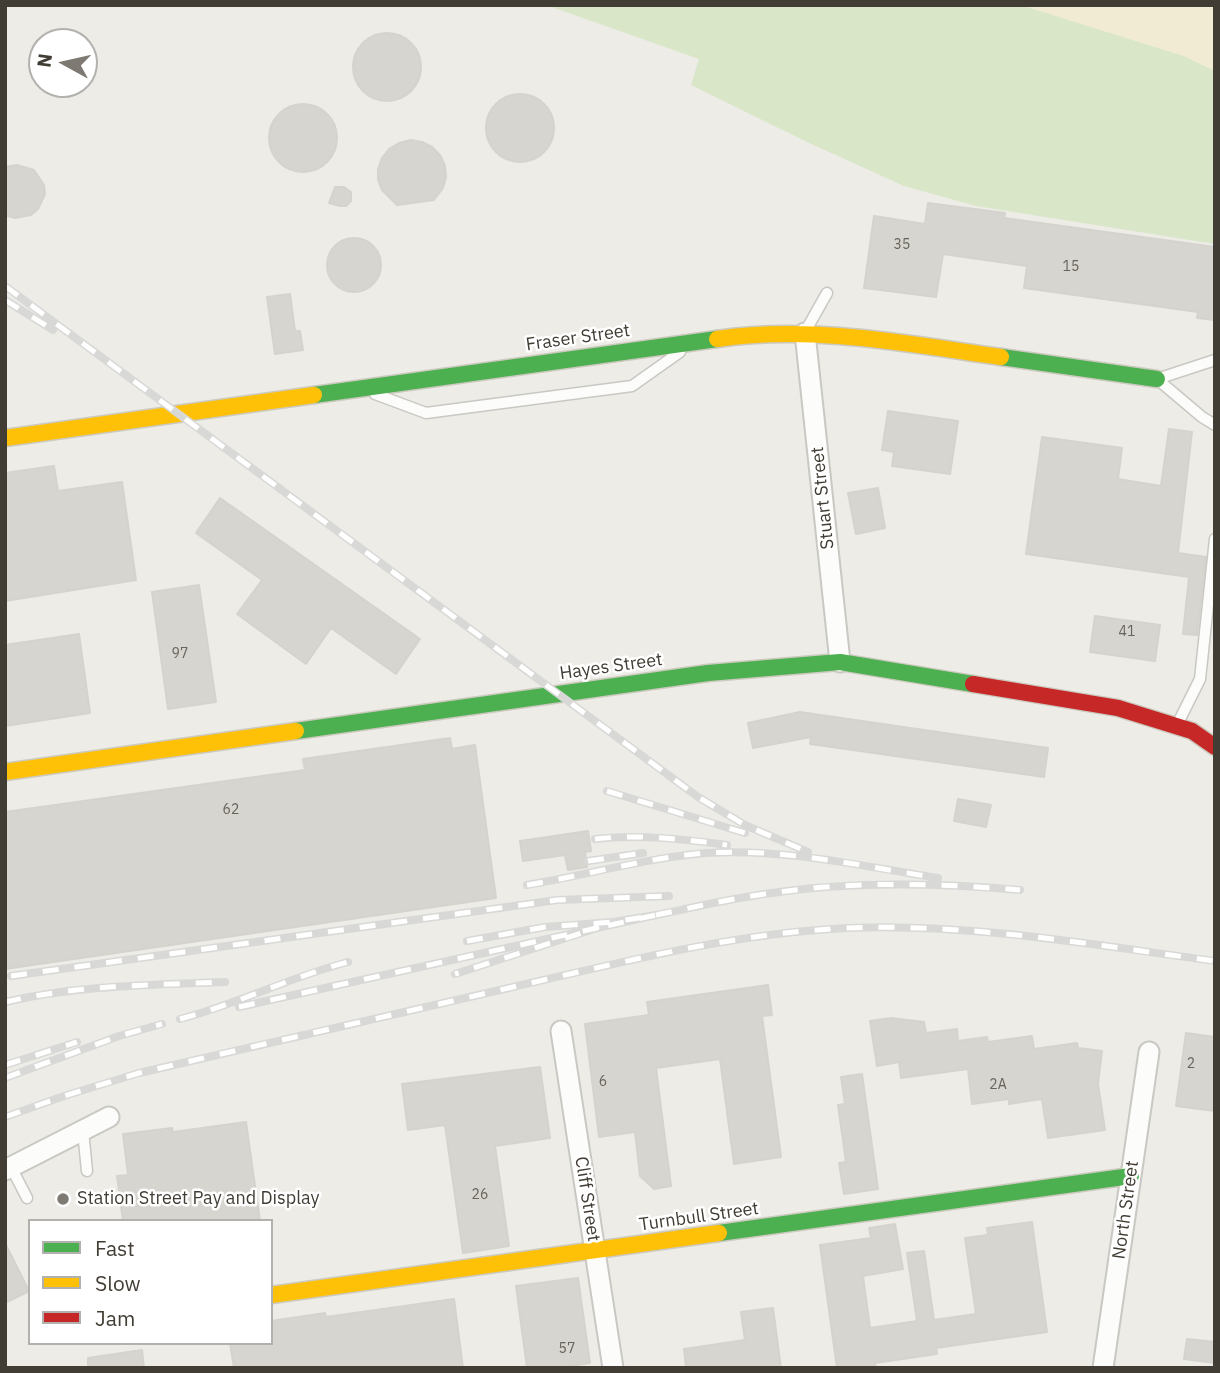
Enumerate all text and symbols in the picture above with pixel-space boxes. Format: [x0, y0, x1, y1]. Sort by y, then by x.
north arrow [28, 28, 98, 98]
text: N [31, 52, 57, 69]
house number: 35 [894, 237, 910, 253]
house number: 15 [1063, 259, 1079, 275]
street label: Fraser Street [525, 320, 631, 356]
street label: Stuart Street [807, 446, 839, 550]
house number: 41 [1119, 624, 1135, 640]
house number: 97 [172, 646, 188, 662]
street label: Hayes Street [558, 649, 664, 685]
house number: 62 [223, 802, 239, 818]
house number: 2 [1187, 1056, 1195, 1072]
house number: 6 [599, 1074, 607, 1090]
house number: 2A [989, 1077, 1007, 1093]
street label: Cliff Street [570, 1155, 604, 1243]
street label: North Street [1108, 1159, 1144, 1261]
house number: 26 [472, 1187, 488, 1203]
place label: Station Street Pay and Display [77, 1188, 320, 1210]
marker: Station Street Pay and Display [55, 1191, 71, 1207]
street label: Turnbull Street [638, 1198, 760, 1236]
legend [28, 1219, 273, 1345]
text: Fast [95, 1234, 135, 1262]
text: Slow [95, 1269, 141, 1297]
text: Jam [95, 1304, 135, 1332]
house number: 57 [559, 1341, 575, 1357]

